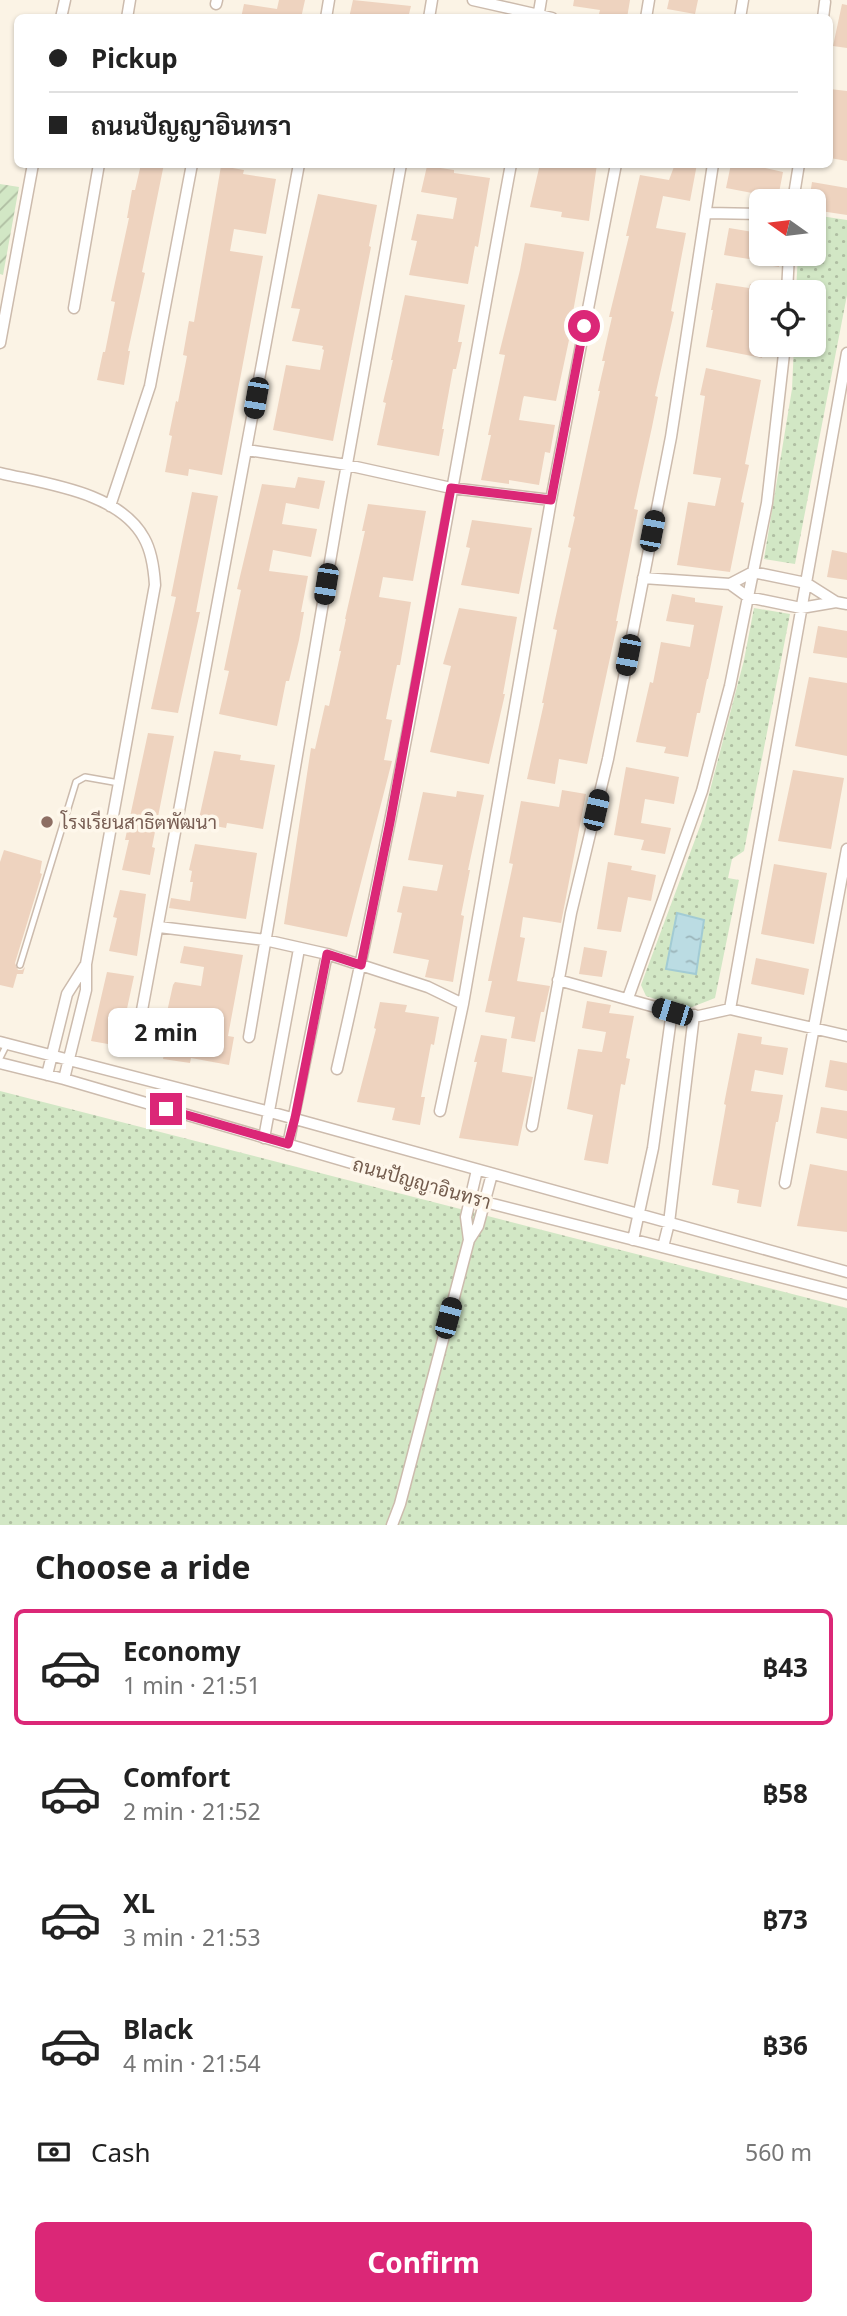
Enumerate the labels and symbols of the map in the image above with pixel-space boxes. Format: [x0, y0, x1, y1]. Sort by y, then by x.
north arrow [749, 189, 826, 266]
route start [568, 310, 600, 342]
car [243, 375, 270, 421]
car [638, 508, 667, 554]
car [313, 562, 340, 606]
car [614, 632, 643, 678]
car [582, 787, 611, 833]
place label: โรงเรียนสาธิตพัฒนา [60, 809, 217, 835]
marker: โรงเรียนสาธิตพัฒนา [39, 814, 55, 830]
car [649, 996, 696, 1028]
callout: 2 min [108, 1007, 224, 1056]
route end [150, 1093, 182, 1125]
street label: ถนนปัญญาอินทรา [350, 1151, 494, 1215]
car [433, 1295, 464, 1341]

